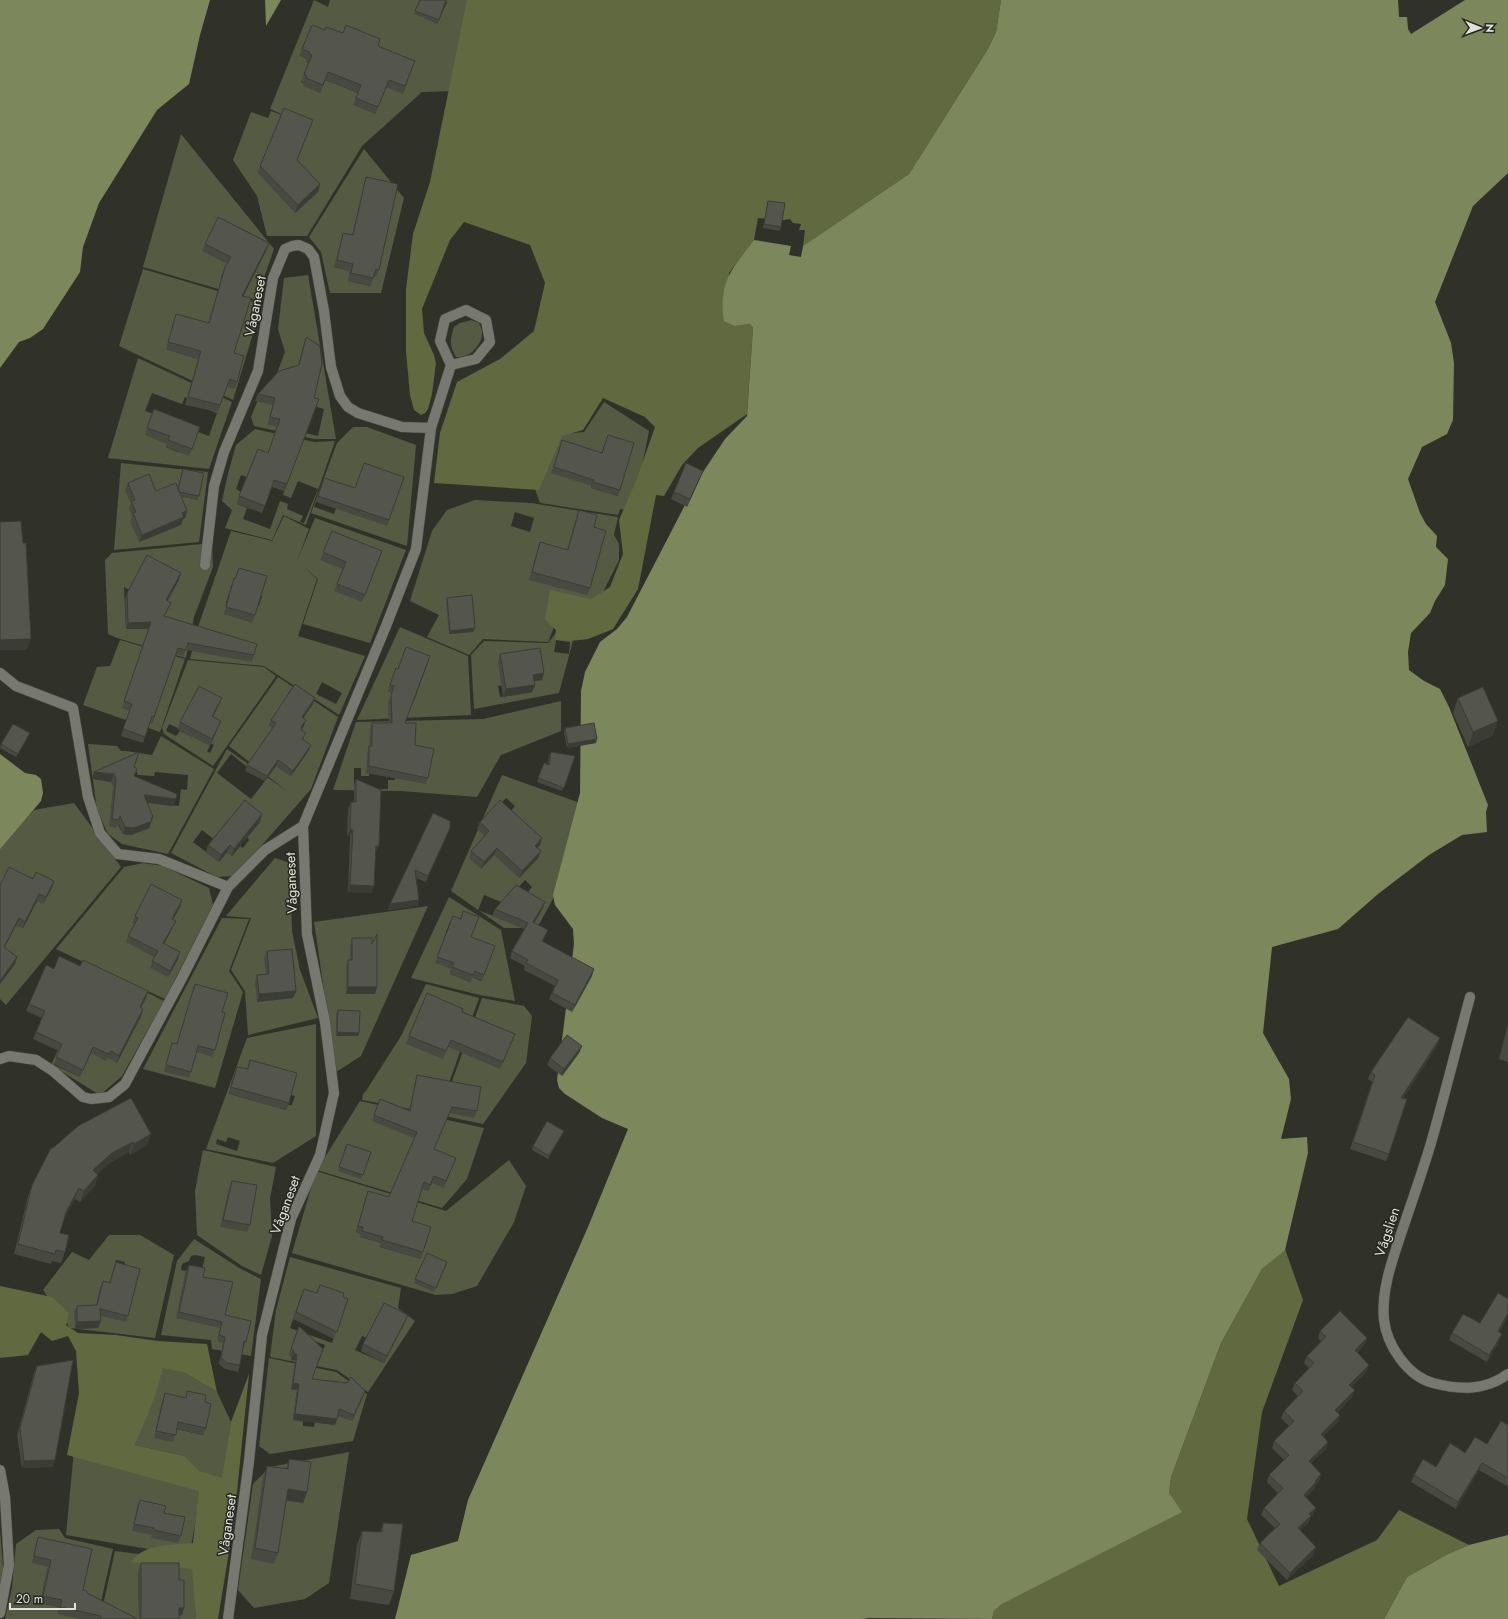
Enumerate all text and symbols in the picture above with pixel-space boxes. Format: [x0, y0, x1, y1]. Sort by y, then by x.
north arrow [1460, 8, 1500, 48]
text: N [1482, 24, 1498, 33]
street label: Våganeset [239, 273, 271, 338]
street label: Våganeset [280, 851, 302, 914]
street label: Våganeset [265, 1172, 305, 1237]
street label: Vågslien [1370, 1205, 1404, 1259]
street label: Våganeset [213, 1493, 241, 1557]
scale bar [10, 1585, 75, 1611]
text: 20 m [16, 1590, 43, 1608]

